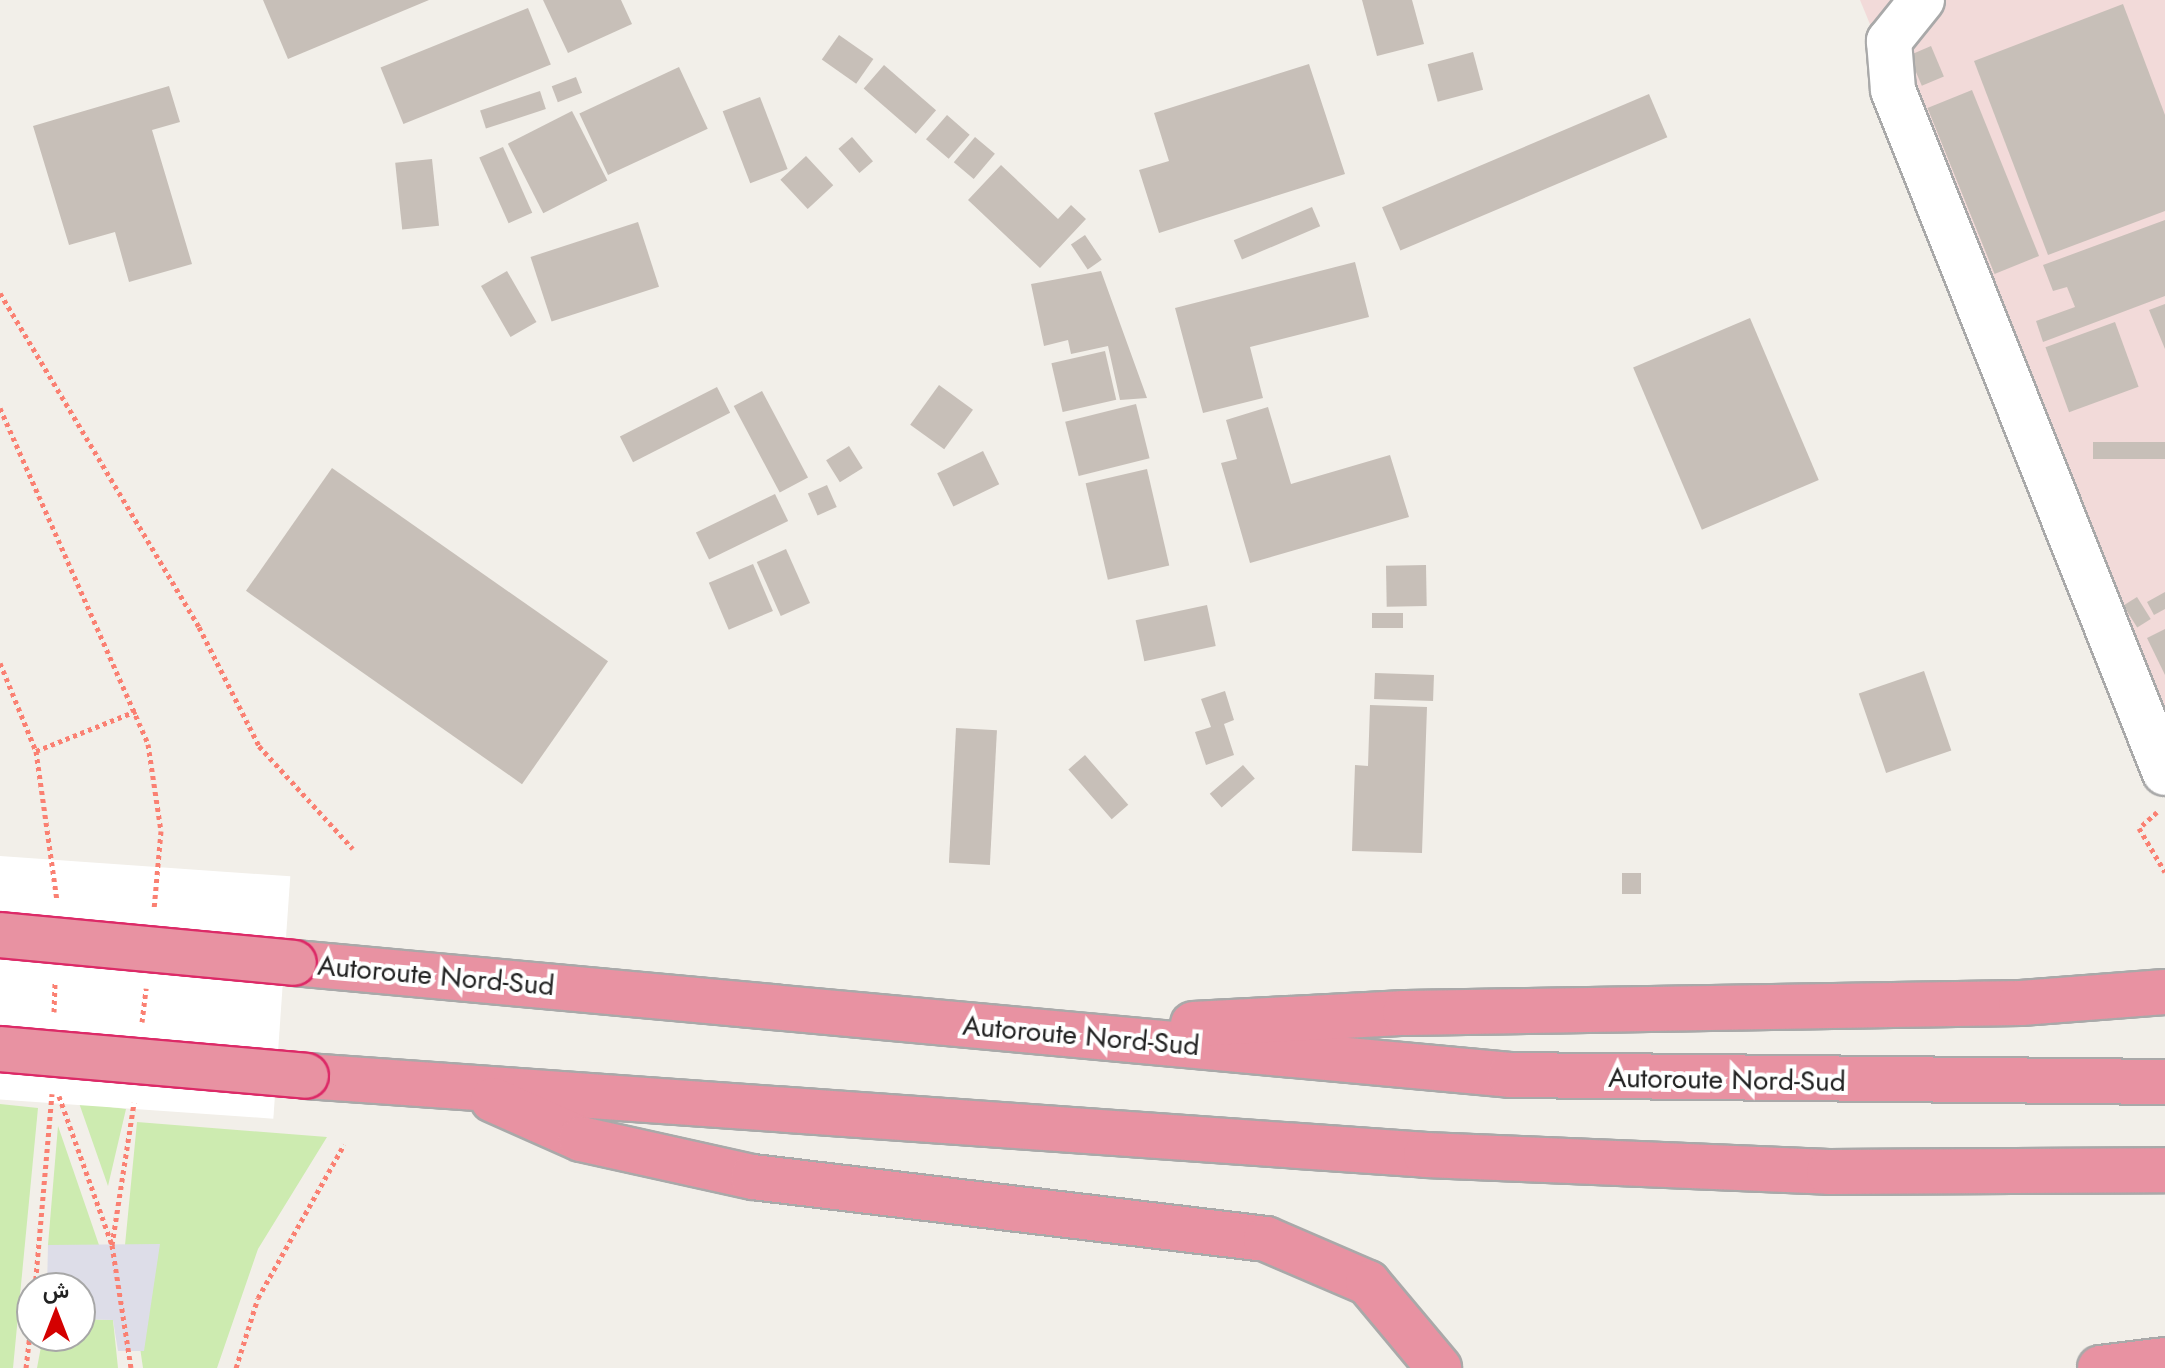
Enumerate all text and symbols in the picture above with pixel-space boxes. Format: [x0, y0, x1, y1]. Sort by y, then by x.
street label: Autoroute Nord-Sud [316, 949, 556, 1003]
street label: Autoroute Nord-Sud [961, 1009, 1201, 1063]
street label: Autoroute Nord-Sud [1608, 1061, 1846, 1099]
north arrow [16, 1272, 96, 1352]
text: ش [43, 1274, 69, 1306]

